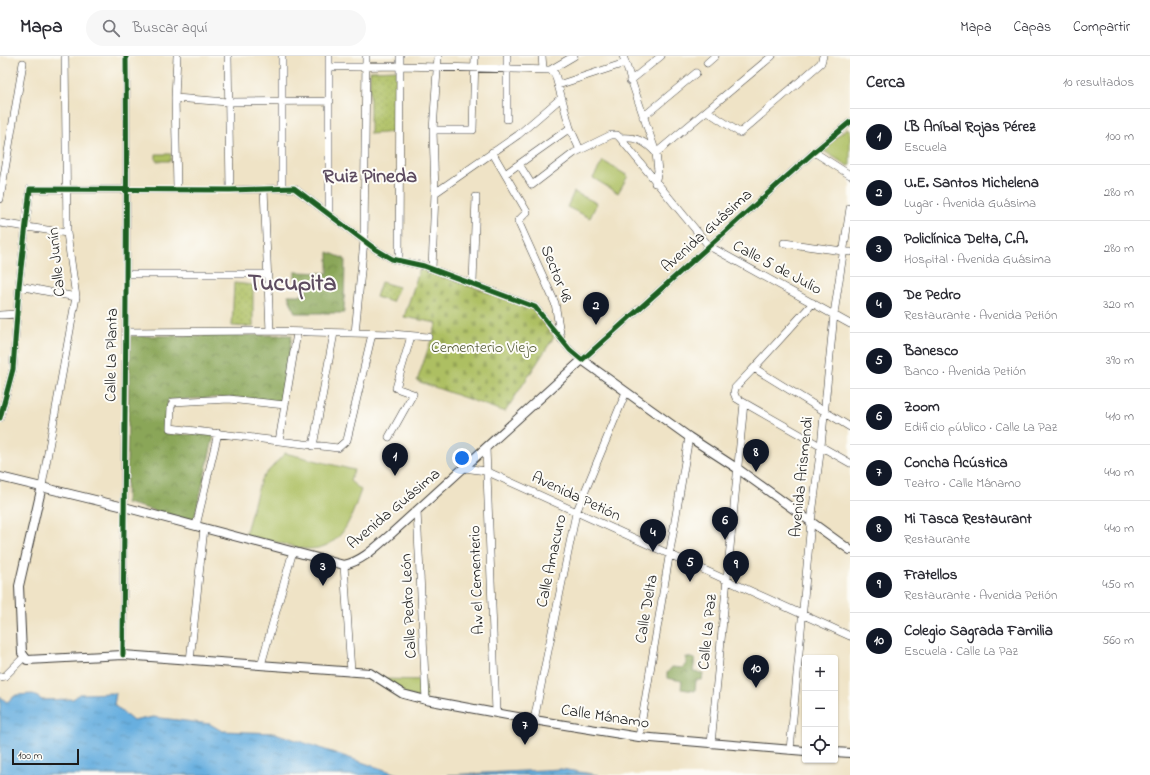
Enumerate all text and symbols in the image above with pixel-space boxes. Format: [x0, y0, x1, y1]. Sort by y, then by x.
search box [86, 10, 366, 46]
text: Mapa [20, 14, 62, 41]
icon: search [100, 17, 122, 39]
text: Buscar aquí [132, 17, 207, 39]
text: Mapa [960, 17, 992, 38]
text: Capas [1014, 17, 1051, 38]
text: Compartir [1073, 17, 1130, 38]
text: Cerca [866, 70, 905, 95]
text: 10 resultados [1063, 73, 1134, 92]
text: LB Aníbal Rojas Pérez [904, 116, 1035, 138]
text: 1 [877, 127, 881, 146]
text: 100 m [1105, 127, 1134, 146]
text: Escuela [904, 138, 947, 157]
district label: Ruiz Pineda [323, 163, 417, 192]
text: U.E. Santos Michelena [904, 172, 1039, 194]
street label: Avenida Guásima [656, 183, 758, 279]
text: 2 [876, 183, 882, 202]
text: 280 m [1104, 183, 1134, 202]
text: Lugar · Avenida Guásima [904, 194, 1036, 213]
street label: Calle Junín [41, 226, 73, 298]
text: Policlínica Delta, C.A. [904, 228, 1028, 250]
street label: Calle 5 de Julio [728, 234, 826, 302]
text: 3 [876, 239, 882, 258]
text: 280 m [1104, 239, 1134, 258]
street label: Sector 48 [534, 242, 578, 306]
text: Hospital · Avenida Guásima [904, 250, 1051, 269]
district label: Tucupita [248, 267, 336, 302]
text: De Pedro [904, 284, 961, 306]
pin: 2 [583, 292, 609, 325]
text: 4 [876, 295, 882, 314]
text: 320 m [1103, 295, 1134, 314]
text: Restaurante · Avenida Petión [904, 306, 1057, 325]
street label: Calle La Planta [99, 308, 125, 402]
park label: Cementerio Viejo [431, 336, 537, 360]
text: Banesco [904, 340, 958, 362]
text: 5 [875, 351, 883, 370]
text: 390 m [1106, 351, 1134, 370]
text: Banco · Avenida Petión [904, 362, 1026, 381]
text: Zoom [904, 396, 940, 418]
text: 6 [876, 407, 882, 426]
text: 410 m [1106, 407, 1134, 426]
street label: Avenida Arismendi [784, 415, 820, 539]
text: Edificio público · Calle La Paz [904, 418, 1057, 437]
pin: 8 [743, 439, 769, 472]
pin: 1 [382, 443, 408, 476]
your location [452, 448, 472, 468]
text: Concha Acústica [904, 452, 1008, 474]
street label: Avenida Guásima [342, 463, 446, 555]
text: 7 [876, 463, 882, 482]
text: 440 m [1104, 463, 1134, 482]
street label: Avenida Petión [527, 466, 625, 528]
text: Teatro · Calle Mánamo [904, 474, 1021, 493]
pin: 6 [712, 507, 738, 540]
text: Mi Tasca Restaurant [904, 508, 1032, 530]
street label: Calle Amacuro [530, 512, 574, 610]
pin: 4 [640, 519, 666, 552]
text: 8 [877, 519, 881, 538]
text: 440 m [1104, 519, 1134, 538]
street label: A.v el Cementerio [463, 525, 491, 635]
text: Restaurante [904, 530, 970, 549]
pin: 5 [677, 549, 703, 582]
pin: 9 [723, 551, 749, 584]
pin: 3 [310, 553, 336, 586]
street label: Calle Pedro León [394, 553, 424, 659]
text: Fratellos [904, 564, 958, 586]
street label: Calle Delta [629, 573, 665, 645]
text: 9 [877, 575, 881, 594]
text: 450 m [1102, 575, 1134, 594]
text: Restaurante · Avenida Petión [904, 586, 1057, 605]
street label: Calle La Paz [692, 593, 724, 671]
text: Colegio Sagrada Familia [904, 620, 1053, 642]
text: 10 [874, 631, 884, 650]
text: 560 m [1102, 631, 1134, 650]
text: Escuela · Calle La Paz [904, 642, 1018, 661]
pin: 10 [743, 655, 769, 688]
map controls [802, 655, 838, 763]
button: + [802, 655, 838, 691]
button: − [802, 691, 838, 727]
street label: Calle Mánamo [559, 698, 651, 736]
pin: 7 [512, 712, 538, 745]
button: locate [802, 727, 838, 763]
scale bar [12, 747, 79, 766]
text: 100 m [18, 748, 42, 764]

